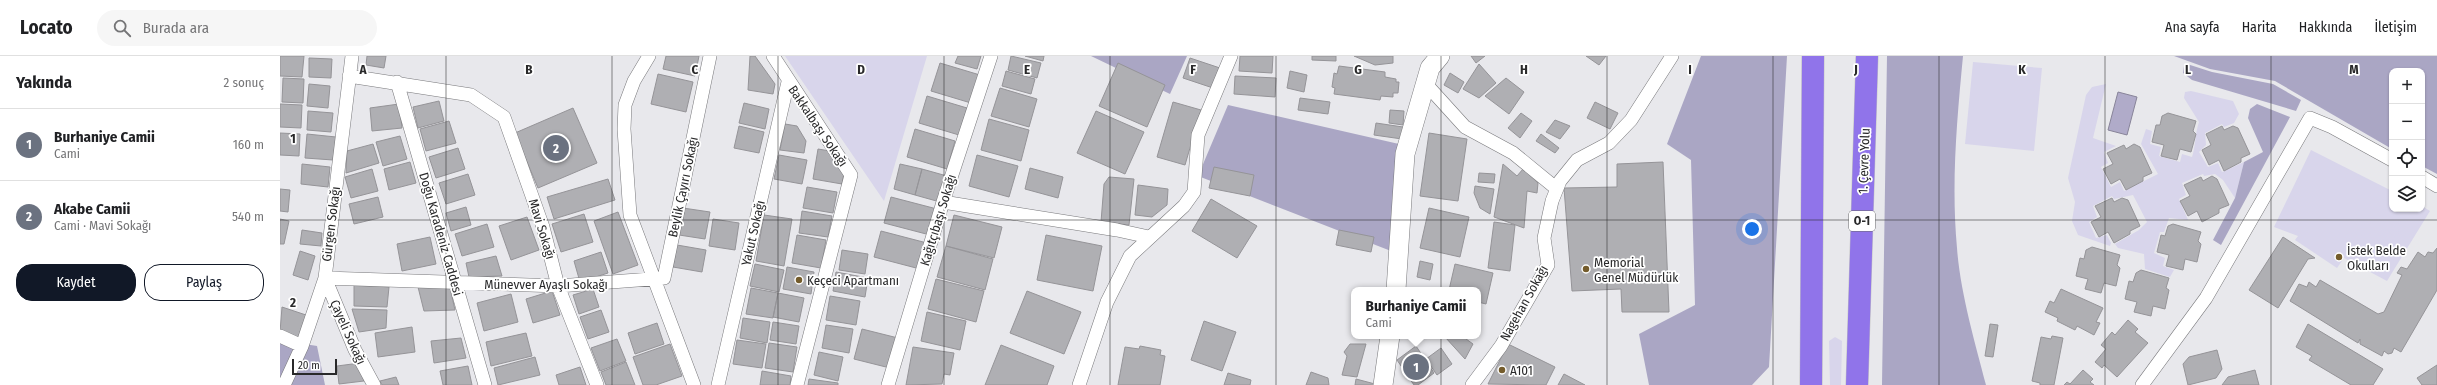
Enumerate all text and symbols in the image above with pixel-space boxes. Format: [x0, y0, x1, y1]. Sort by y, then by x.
search box [97, 10, 377, 46]
text: Locato [20, 16, 73, 39]
icon: search [111, 17, 133, 39]
text: Burada ara [143, 19, 209, 37]
text: Ana sayfa [2165, 19, 2220, 36]
text: Harita [2242, 19, 2277, 36]
text: Hakkında [2299, 19, 2352, 36]
text: İletişim [2374, 19, 2417, 36]
text: A [358, 62, 367, 77]
text: B [525, 62, 533, 77]
text: C [692, 62, 699, 77]
text: D [857, 62, 865, 77]
text: E [1024, 62, 1030, 77]
text: F [1190, 62, 1196, 77]
text: G [1354, 62, 1362, 77]
text: H [1520, 62, 1528, 77]
text: I [1688, 62, 1692, 77]
text: J [1853, 62, 1858, 77]
text: K [2018, 62, 2026, 77]
text: L [2185, 62, 2191, 77]
text: M [2349, 62, 2359, 77]
map controls [2389, 68, 2425, 212]
button: + [2389, 68, 2425, 104]
text: Yakında [16, 72, 72, 93]
text: 2 sonuç [224, 75, 264, 90]
street label: Bakkalbaşı Sokağı [785, 83, 851, 169]
button: − [2389, 104, 2425, 140]
text: Burhaniye Camii [54, 128, 155, 146]
street label: 1. Çevre Yolu [1855, 128, 1873, 194]
text: 1 [290, 131, 296, 146]
pin: 2 [543, 133, 569, 163]
street label: Beylik Çayırı Sokağı [665, 135, 701, 239]
text: 1 [26, 137, 32, 152]
text: 160 m [233, 137, 264, 152]
button: locate [2389, 140, 2425, 176]
text: Cami [54, 146, 80, 161]
street label: Doğu Karadeniz Caddesi [416, 171, 466, 297]
street label: Kağıtçıbaşı Sokağı [917, 172, 959, 268]
button: layers [2389, 176, 2425, 212]
street label: Gürgen Sokağı [319, 186, 343, 262]
street label: Mavi Sokağı [526, 197, 558, 261]
street label: Yakut Sokağı [738, 199, 768, 267]
text: Akabe Camii [54, 200, 130, 218]
text: 2 [26, 209, 32, 224]
text: 540 m [232, 209, 264, 224]
road number: O-1 [1849, 211, 1875, 231]
text: Cami · Mavi Sokağı [54, 218, 151, 233]
your location [1742, 219, 1762, 239]
place label: İstek Belde Okulları [2347, 243, 2406, 273]
marker: İstek Belde Okulları [2334, 252, 2344, 262]
place label: Memorial Genel Müdürlük [1594, 255, 1679, 285]
street label: Nagehan Sokağı [1497, 262, 1551, 344]
button: Kaydet [16, 264, 136, 301]
button: Paylaş [144, 264, 264, 301]
marker: Memorial Genel Müdürlük [1581, 264, 1591, 274]
place label: Keçeci Apartmanı [807, 273, 899, 288]
marker: Keçeci Apartmanı [794, 275, 804, 285]
street label: Münevver Ayaşlı Sokağı [484, 277, 608, 292]
popup [1351, 287, 1481, 339]
text: 2 [289, 295, 296, 310]
street label: Çayeli Sokağı [327, 297, 369, 367]
text: Burhaniye Camii [1366, 297, 1466, 315]
text: Cami [1366, 315, 1392, 330]
pin: 1 [1403, 352, 1429, 382]
scale bar [292, 357, 337, 376]
text: 20 m [298, 359, 320, 372]
place label: A101 [1510, 363, 1533, 378]
marker: A101 [1497, 365, 1507, 375]

